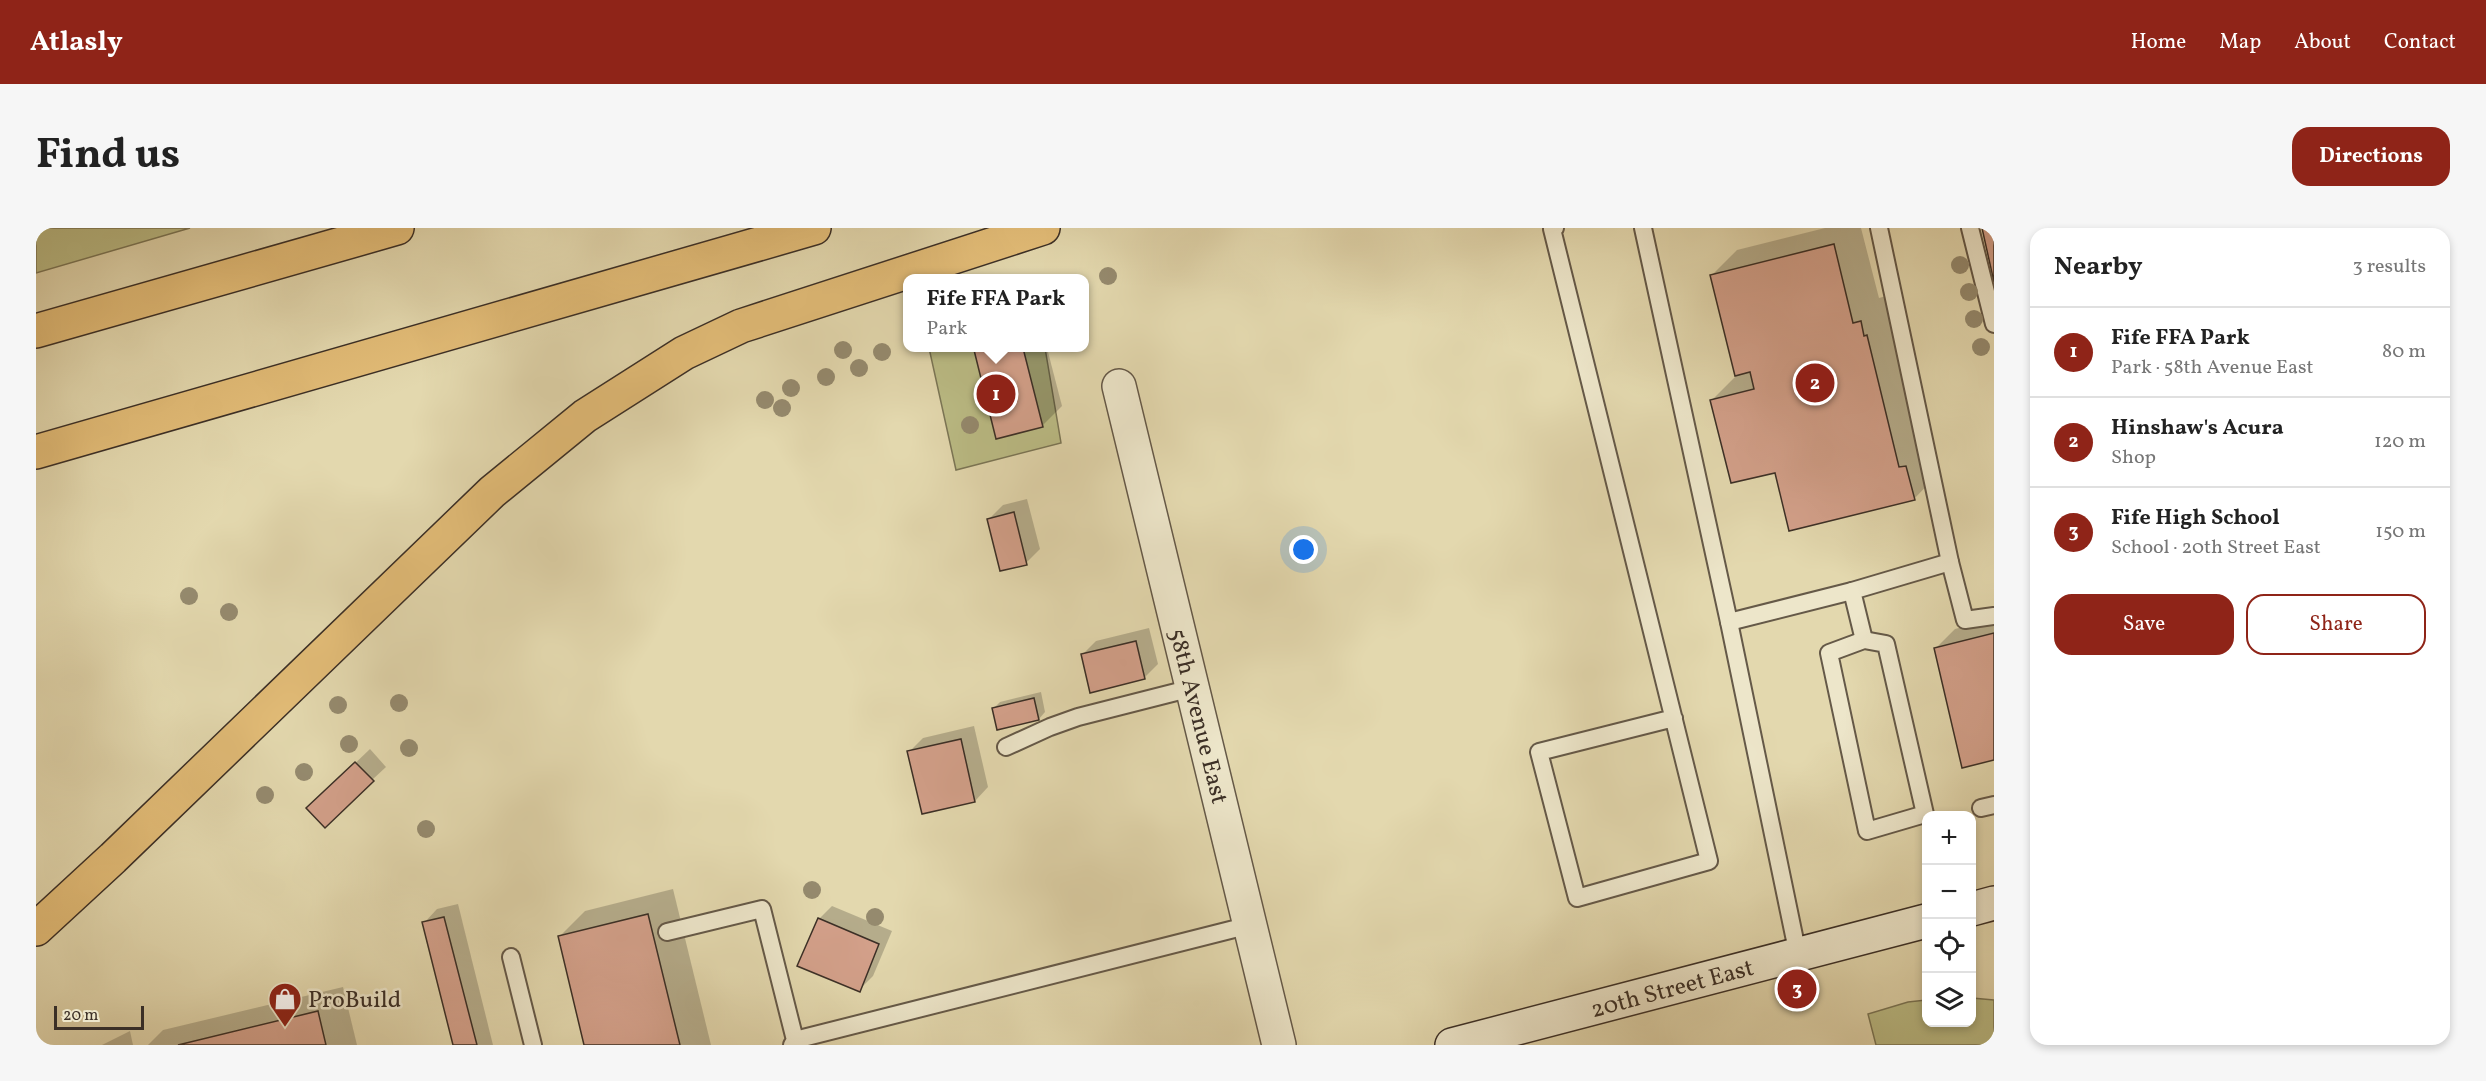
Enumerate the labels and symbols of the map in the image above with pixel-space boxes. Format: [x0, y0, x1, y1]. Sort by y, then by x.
pin: 2 [1796, 360, 1834, 406]
pin: 1 [976, 372, 1016, 416]
your location [1289, 535, 1318, 564]
street label: 58th Avenue East [1159, 625, 1235, 808]
street label: 20th Street East [1587, 952, 1758, 1028]
pin: 3 [1778, 966, 1816, 1011]
shop icon: ProBuild [267, 981, 303, 1028]
place label: ProBuild [308, 984, 401, 1018]
scale bar [54, 1003, 144, 1030]

